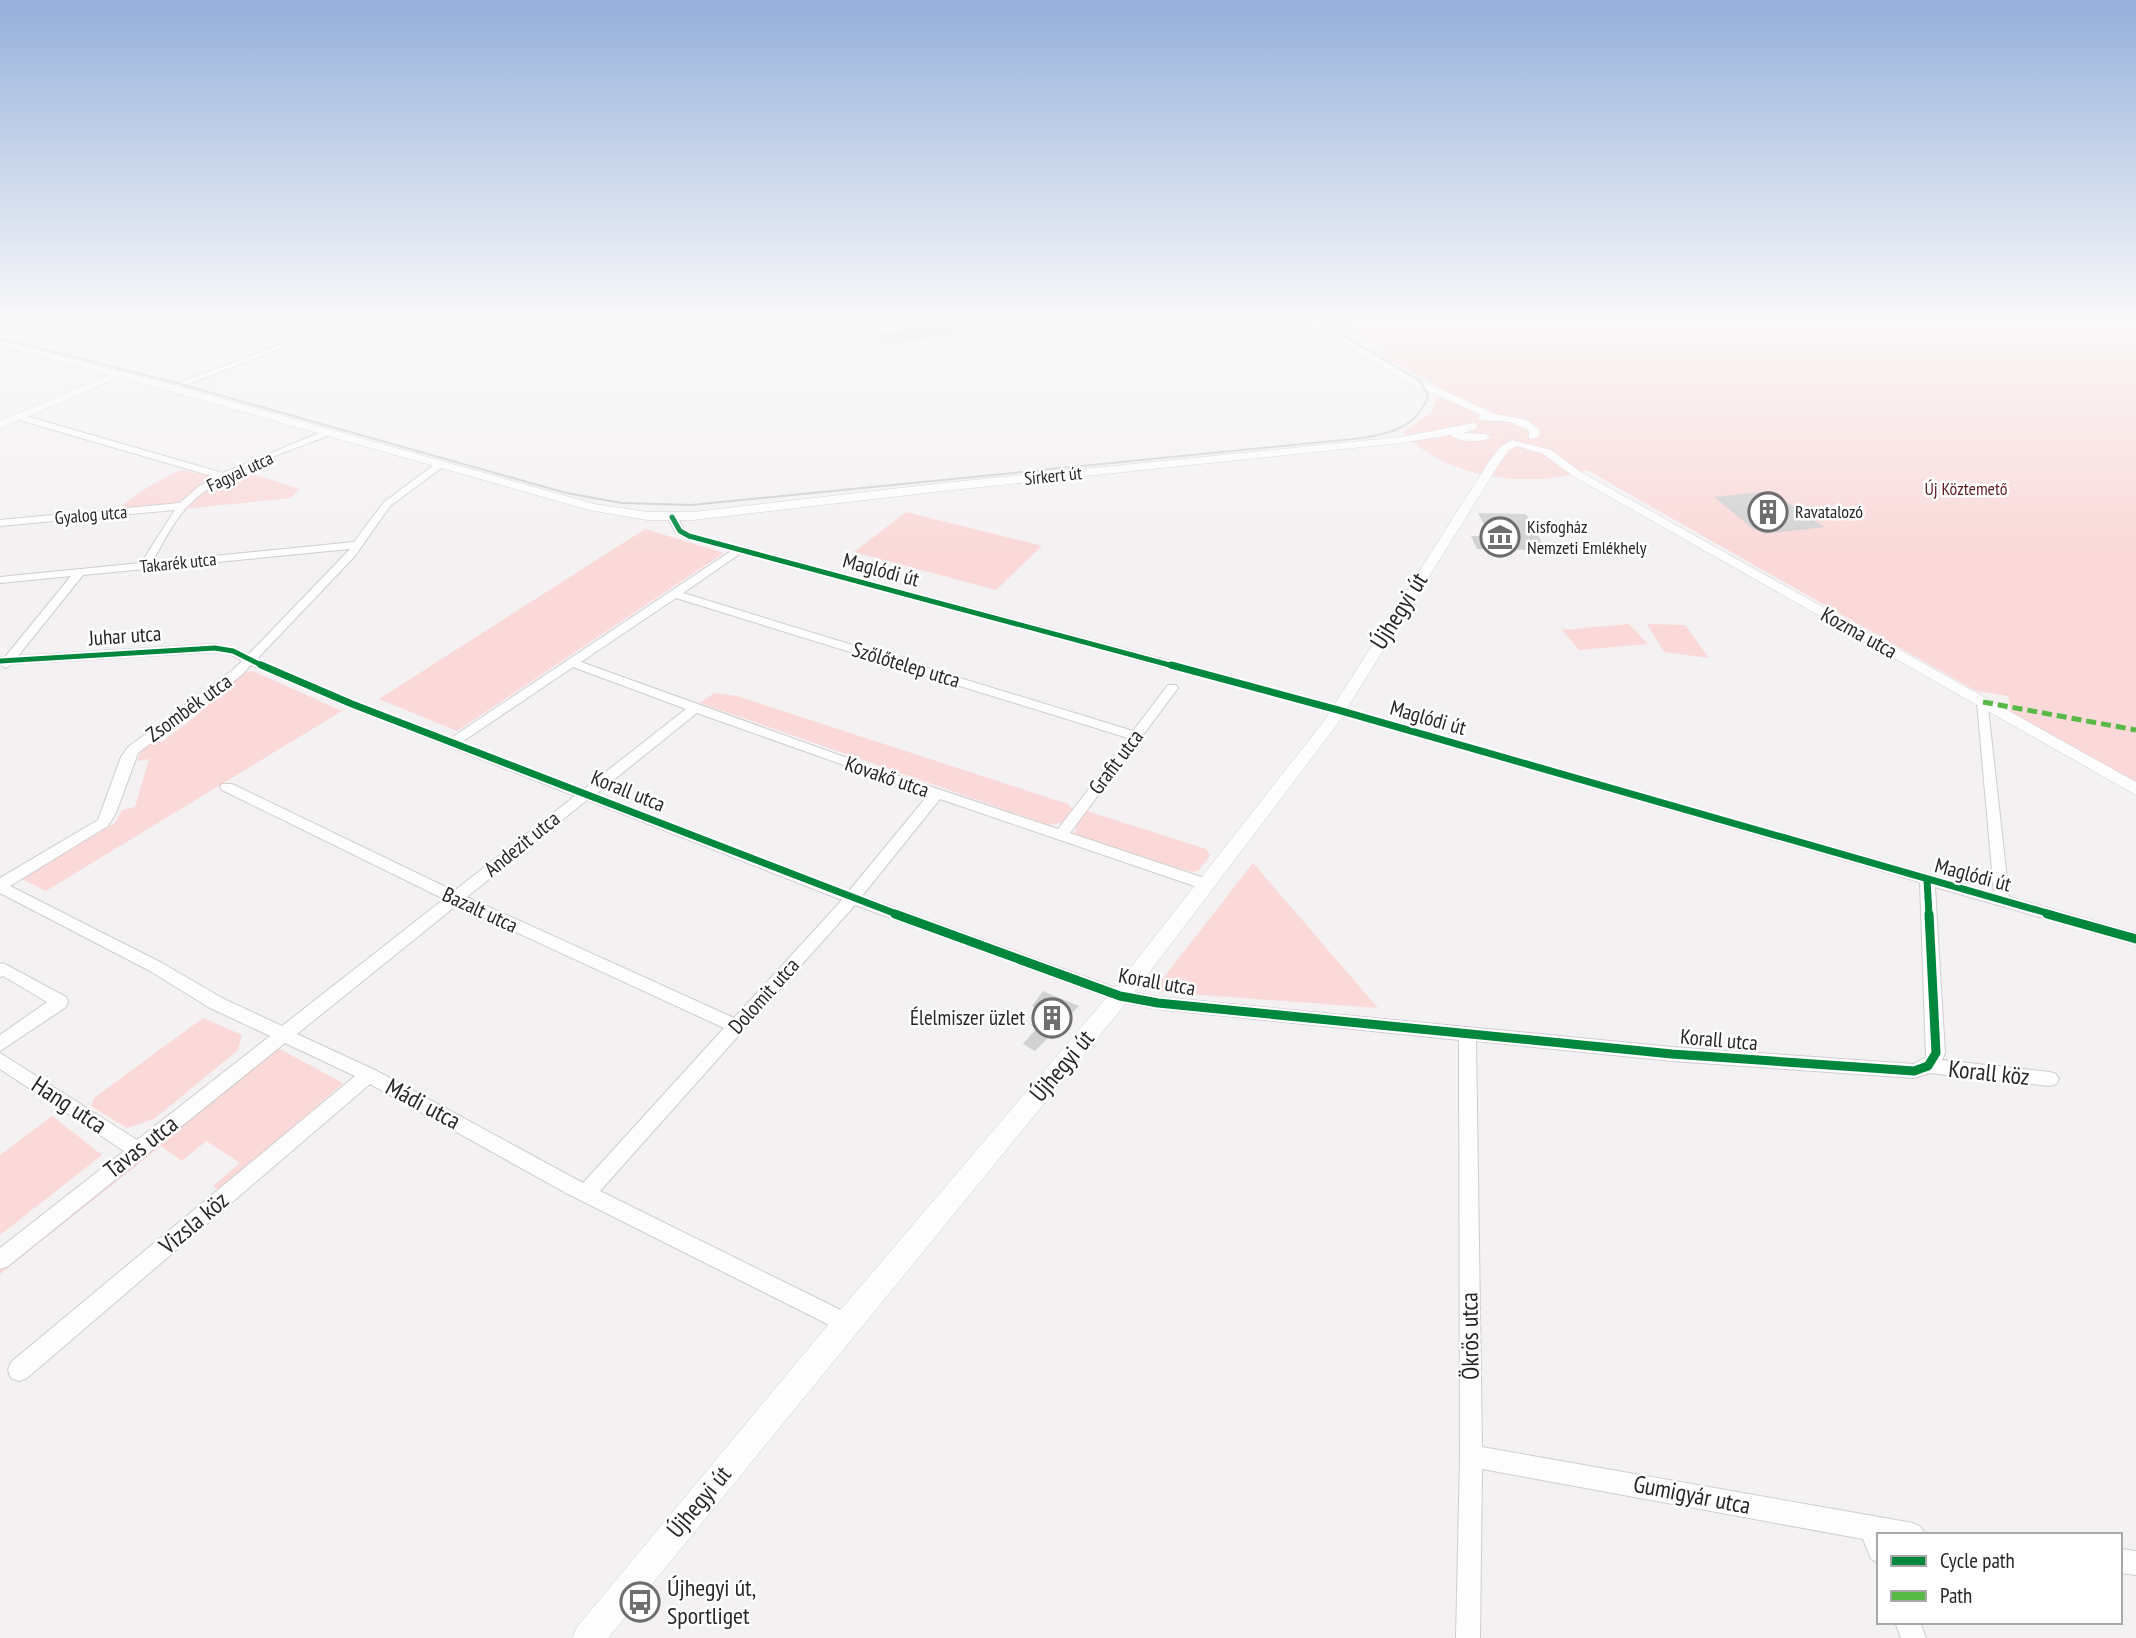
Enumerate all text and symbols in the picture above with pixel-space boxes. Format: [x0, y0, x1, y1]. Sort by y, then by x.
street label: Fagyal utca [203, 446, 277, 497]
street label: Sírkert út [1023, 461, 1083, 490]
park label: Új Köztemető [1924, 477, 2008, 500]
building icon: Ravatalozó [1747, 491, 1789, 533]
street label: Gyalog utca [54, 500, 128, 529]
place label: Ravatalozó [1795, 500, 1863, 523]
place label: Kisfogház Nemzeti Emlékhely [1527, 515, 1647, 559]
museum icon: Kisfogház Nemzeti Emlékhely [1479, 516, 1521, 558]
street label: Maglódi út [840, 546, 922, 593]
street label: Takarék utca [139, 547, 217, 578]
street label: Újhegyi út [1363, 566, 1434, 655]
street label: Kozma utca [1816, 601, 1902, 665]
street label: Juhar utca [87, 620, 162, 652]
street label: Szőlőtelep utca [849, 635, 963, 694]
street label: Zsombék utca [141, 668, 237, 748]
street label: Maglódi út [1387, 694, 1469, 741]
street label: Grafit utca [1082, 724, 1149, 800]
street label: Kovakő utca [842, 750, 933, 803]
street label: Korall utca [587, 763, 669, 818]
street label: Andezit utca [478, 805, 565, 882]
street label: Maglódi út [1932, 851, 2014, 898]
street label: Bazalt utca [438, 880, 522, 939]
street label: Dolomit utca [722, 952, 805, 1039]
street label: Korall utca [1117, 961, 1198, 1002]
building icon: Élelmiszer üzlet [1031, 997, 1073, 1039]
place label: Élelmiszer üzlet [910, 1004, 1025, 1031]
street label: Újhegyi út [1023, 1023, 1101, 1108]
street label: Korall utca [1679, 1023, 1759, 1056]
street label: Korall köz [1947, 1053, 2031, 1092]
street label: Hang utca [26, 1069, 113, 1140]
street label: Mádi utca [380, 1071, 466, 1136]
street label: Tavas utca [98, 1108, 184, 1185]
street label: Vizsla köz [152, 1185, 235, 1261]
street label: Ökrös utca [1453, 1292, 1486, 1380]
street label: Újhegyi út [660, 1459, 738, 1544]
street label: Gumigyár utca [1631, 1468, 1753, 1521]
legend [1877, 1533, 2122, 1624]
text: Cycle path [1940, 1547, 2015, 1574]
place label: Újhegyi út, Sportliget [667, 1572, 756, 1631]
bus stop icon: Újhegyi út, Sportliget [619, 1581, 661, 1623]
text: Path [1940, 1582, 1972, 1609]

